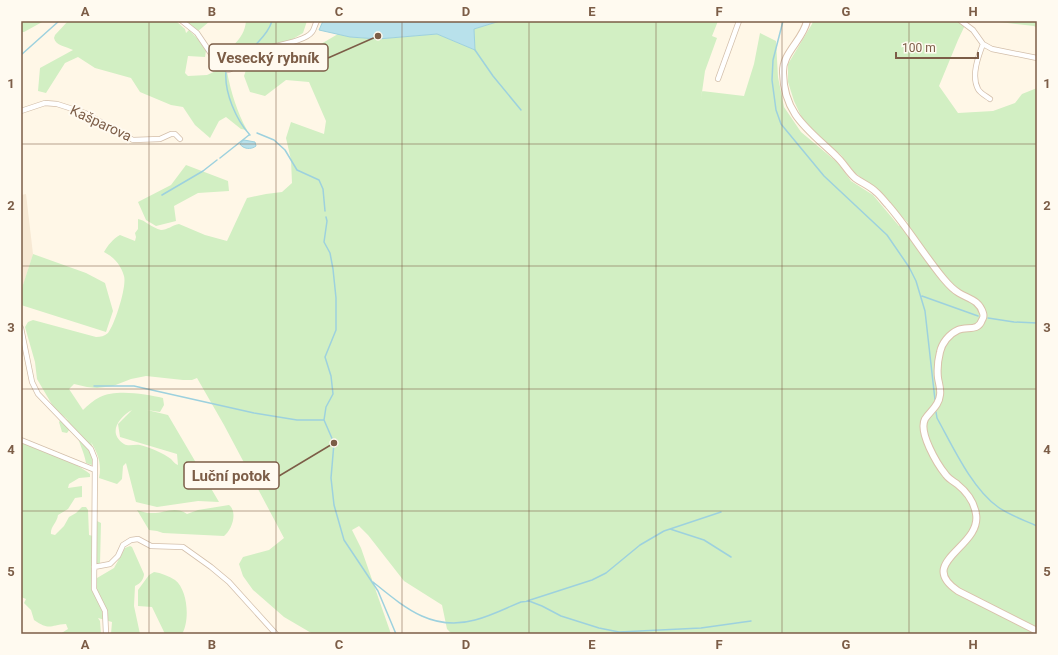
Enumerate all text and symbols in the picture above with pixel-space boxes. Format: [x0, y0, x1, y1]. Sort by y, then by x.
text: A [81, 4, 90, 19]
text: B [208, 4, 216, 19]
text: C [335, 4, 344, 19]
text: D [462, 4, 470, 19]
text: E [588, 4, 596, 19]
text: F [715, 4, 723, 19]
text: G [842, 4, 851, 19]
text: H [968, 4, 978, 19]
scale bar [896, 34, 978, 60]
text: 100 m [902, 41, 936, 55]
callout: Vesecký rybník [209, 44, 328, 71]
text: Vesecký rybník [217, 49, 320, 67]
text: 1 [7, 76, 15, 91]
text: 1 [1043, 76, 1051, 91]
street label: Kašparova [68, 102, 134, 144]
text: 2 [7, 198, 15, 213]
text: 2 [1043, 198, 1051, 213]
text: 3 [7, 320, 15, 335]
text: 3 [1043, 320, 1051, 335]
text: 4 [7, 442, 15, 457]
text: 4 [1043, 442, 1051, 457]
callout: Luční potok [184, 462, 279, 489]
text: Luční potok [192, 467, 271, 485]
text: 5 [7, 564, 15, 579]
text: 5 [1043, 564, 1051, 579]
text: A [81, 637, 90, 652]
text: B [208, 637, 216, 652]
text: C [335, 637, 344, 652]
text: D [462, 637, 470, 652]
text: E [588, 637, 596, 652]
text: F [715, 637, 723, 652]
text: G [842, 637, 851, 652]
text: H [968, 637, 978, 652]

